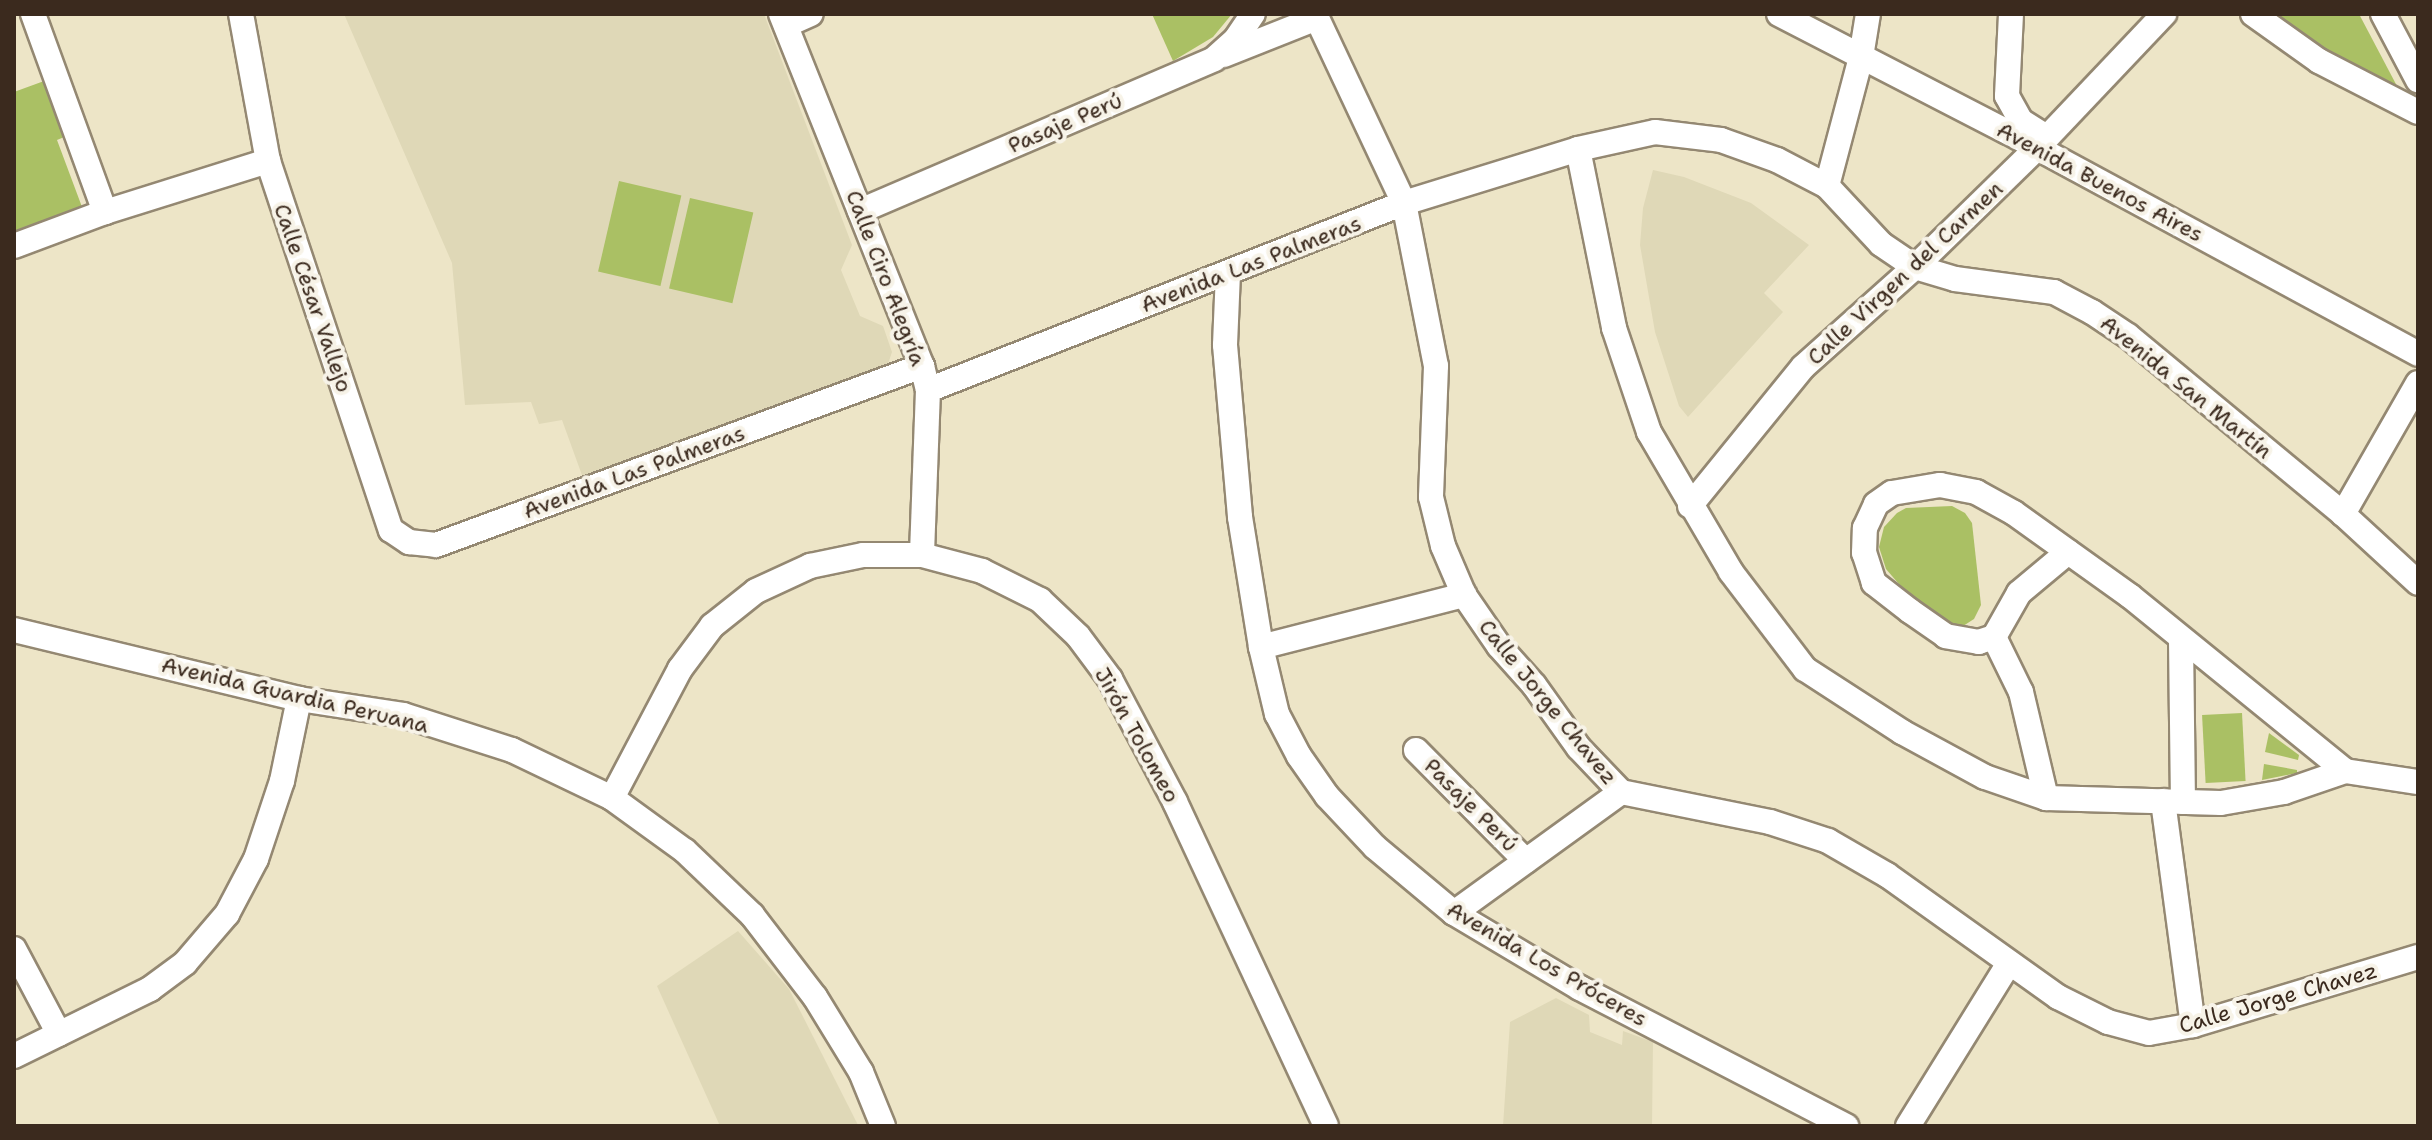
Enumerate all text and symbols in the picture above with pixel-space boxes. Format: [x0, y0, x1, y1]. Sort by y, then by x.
street label: Pasaje Perú [1004, 87, 1126, 159]
street label: Avenida Buenos Aires [1992, 116, 2208, 248]
street label: Calle Virgen del Carmen [1802, 176, 2008, 370]
street label: Calle Ciro Alegría [840, 186, 932, 370]
street label: Calle César Vallejo [268, 200, 358, 396]
street label: Avenida Las Palmeras [1137, 210, 1365, 318]
street label: Avenida San Martín [2095, 310, 2277, 464]
street label: Avenida Las Palmeras [520, 420, 748, 524]
street label: Calle Jorge Chavez [1473, 614, 1623, 790]
street label: Avenida Guardia Peruana [159, 651, 431, 739]
street label: Jirón Tolomeo [1089, 663, 1185, 807]
street label: Pasaje Perú [1419, 753, 1523, 857]
street label: Avenida Los Próceres [1442, 896, 1652, 1032]
street label: Calle Jorge Chavez [2176, 957, 2380, 1039]

